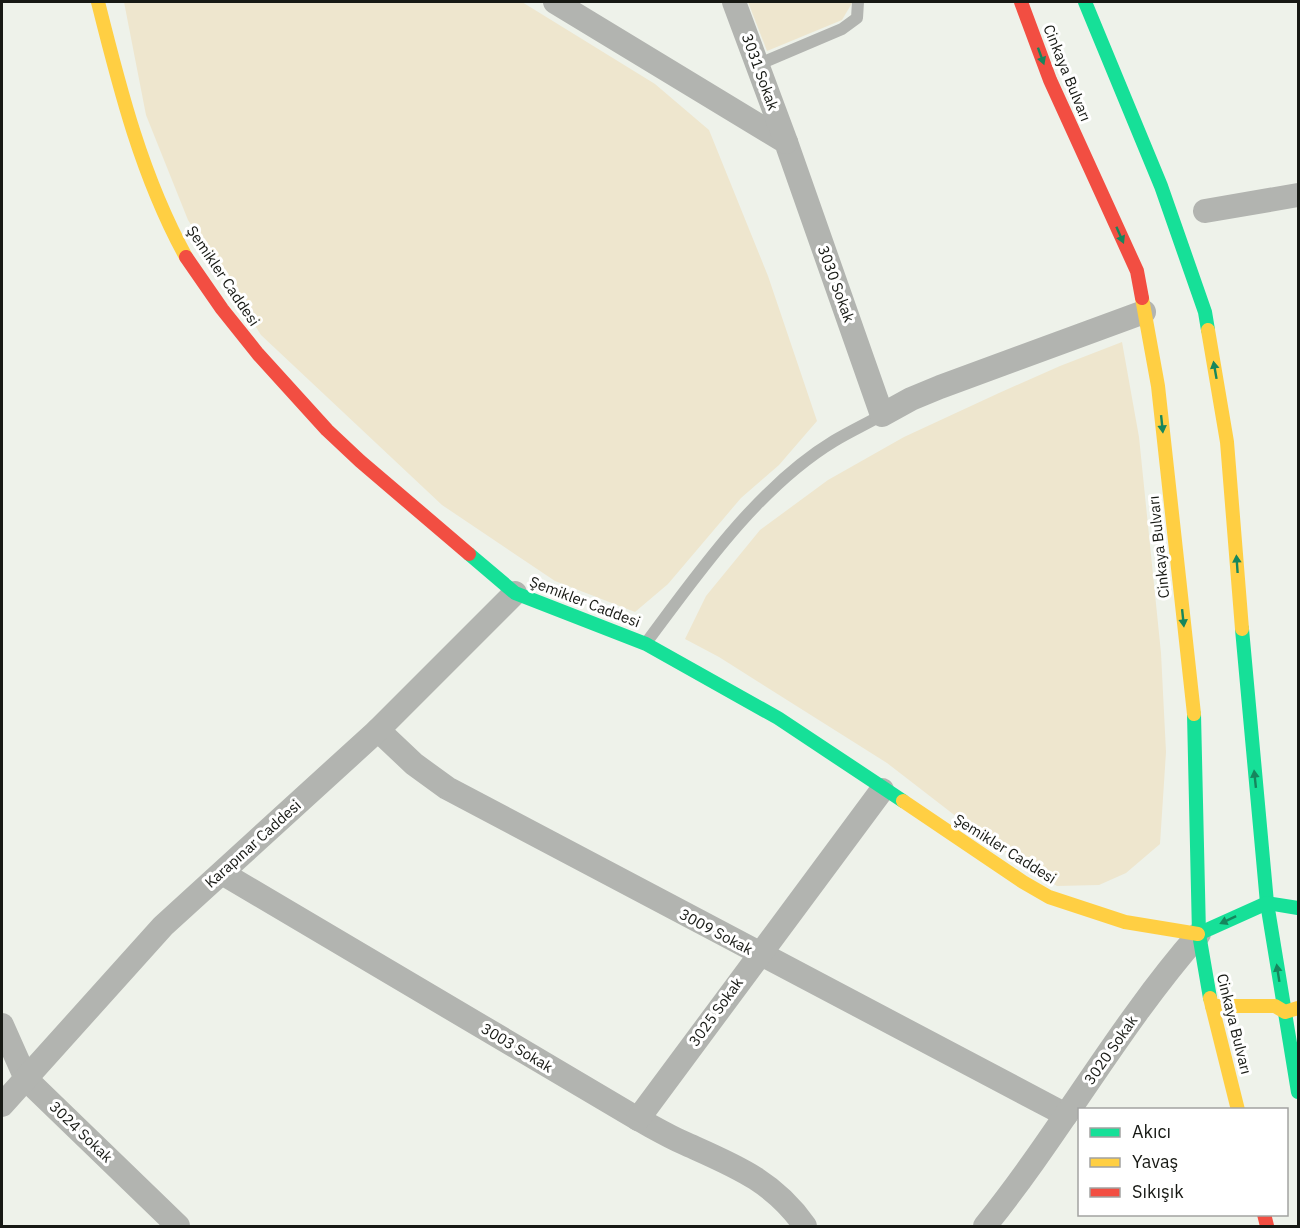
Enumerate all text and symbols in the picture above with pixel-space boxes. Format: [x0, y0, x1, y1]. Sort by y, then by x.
street label: Cinkaya Bulvarı [1039, 22, 1096, 124]
street label: 3031 Sokak [738, 31, 783, 113]
one-way arrow [1037, 48, 1047, 66]
street label: Şemikler Caddesi [183, 222, 264, 330]
one-way arrow [1116, 226, 1125, 243]
street label: 3030 Sokak [814, 243, 859, 325]
one-way arrow [1210, 361, 1219, 380]
one-way arrow [1157, 414, 1167, 433]
street label: Cinkaya Bulvarı [1144, 495, 1173, 599]
one-way arrow [1232, 554, 1242, 573]
street label: Şemikler Caddesi [527, 572, 643, 631]
one-way arrow [1179, 608, 1188, 627]
one-way arrow [1250, 769, 1260, 788]
street label: Karapınar Caddesi [201, 795, 305, 892]
street label: Şemikler Caddesi [951, 809, 1060, 888]
street label: 3009 Sokak [676, 904, 756, 959]
one-way arrow [1220, 916, 1237, 925]
one-way arrow [1274, 963, 1283, 982]
street label: Cinkaya Bulvarı [1213, 972, 1256, 1076]
street label: 3025 Sokak [684, 974, 747, 1050]
street label: 3020 Sokak [1080, 1011, 1141, 1088]
street label: 3003 Sokak [478, 1019, 557, 1076]
street label: 3024 Sokak [46, 1097, 117, 1166]
legend [1078, 1108, 1288, 1216]
text: Akıcı [1132, 1120, 1171, 1143]
text: Yavaş [1132, 1150, 1178, 1173]
text: Sıkışık [1132, 1180, 1184, 1203]

